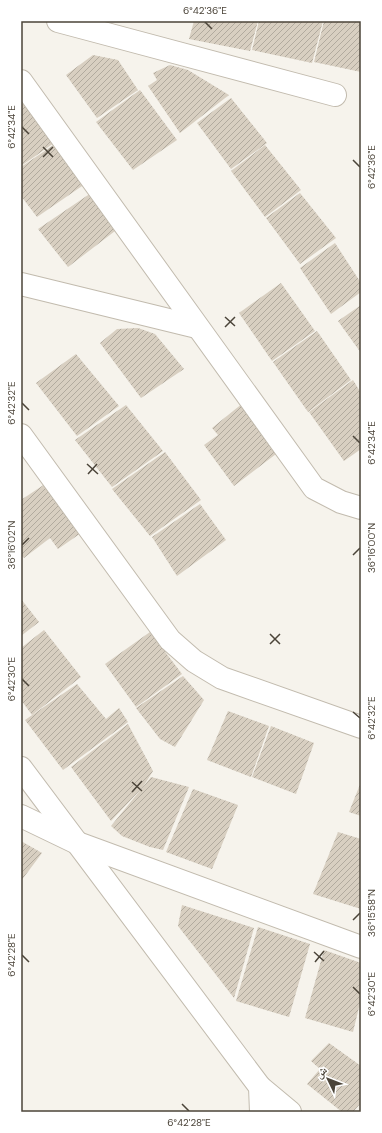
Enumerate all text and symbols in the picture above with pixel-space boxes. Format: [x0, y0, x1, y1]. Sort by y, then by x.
text: 6°42'36"E [183, 4, 227, 17]
text: 6°42'34"E [5, 105, 18, 149]
text: 6°42'36"E [365, 145, 378, 189]
text: 6°42'32"E [5, 381, 18, 425]
text: 6°42'34"E [365, 421, 378, 465]
text: 36°16'02"N [5, 520, 18, 569]
text: 36°16'00"N [365, 523, 378, 573]
text: 6°42'30"E [5, 656, 18, 701]
text: 6°42'32"E [365, 696, 378, 740]
text: 36°15'58"N [365, 889, 378, 937]
text: 6°42'28"E [5, 933, 18, 977]
text: 6°42'30"E [365, 971, 378, 1016]
north arrow [308, 1059, 348, 1099]
text: ش [312, 1063, 331, 1082]
text: 6°42'28"E [167, 1116, 211, 1129]

